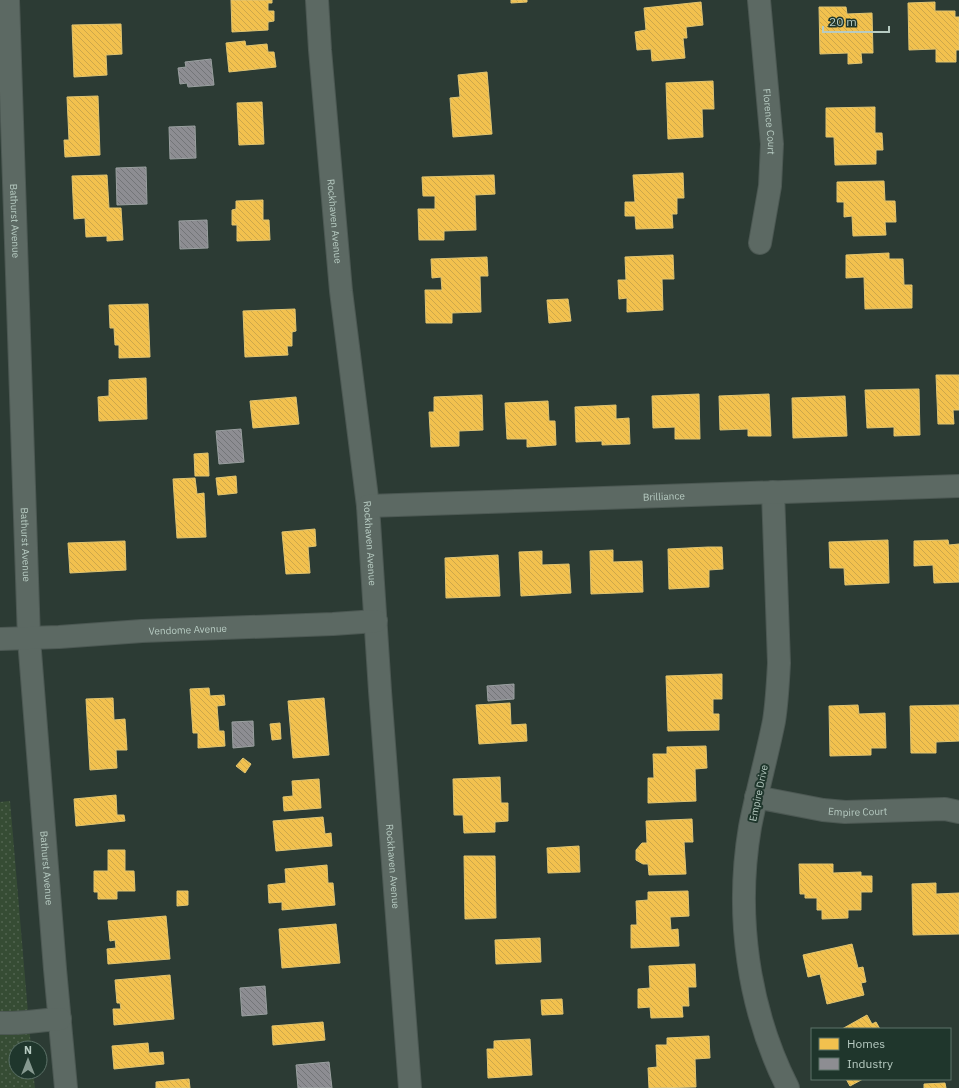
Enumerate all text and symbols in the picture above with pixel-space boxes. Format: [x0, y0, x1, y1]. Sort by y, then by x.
scale bar [823, 8, 889, 34]
text: 20 m [829, 14, 857, 29]
street label: Florence Court [760, 88, 778, 155]
street label: Rockhaven Avenue [324, 178, 345, 265]
street label: Bathurst Avenue [7, 183, 22, 259]
street label: Brilliance [643, 489, 686, 504]
street label: Rockhaven Avenue [360, 500, 379, 587]
street label: Bathurst Avenue [18, 507, 33, 583]
street label: Vendome Avenue [148, 622, 228, 638]
street label: Empire Drive [746, 763, 771, 823]
street label: Empire Court [828, 804, 888, 819]
street label: Rockhaven Avenue [383, 824, 402, 910]
street label: Bathurst Avenue [37, 830, 56, 906]
legend [811, 1028, 951, 1080]
text: Homes [847, 1036, 885, 1051]
north arrow [8, 1040, 48, 1080]
text: N [24, 1043, 32, 1057]
text: Industry [847, 1056, 893, 1071]

